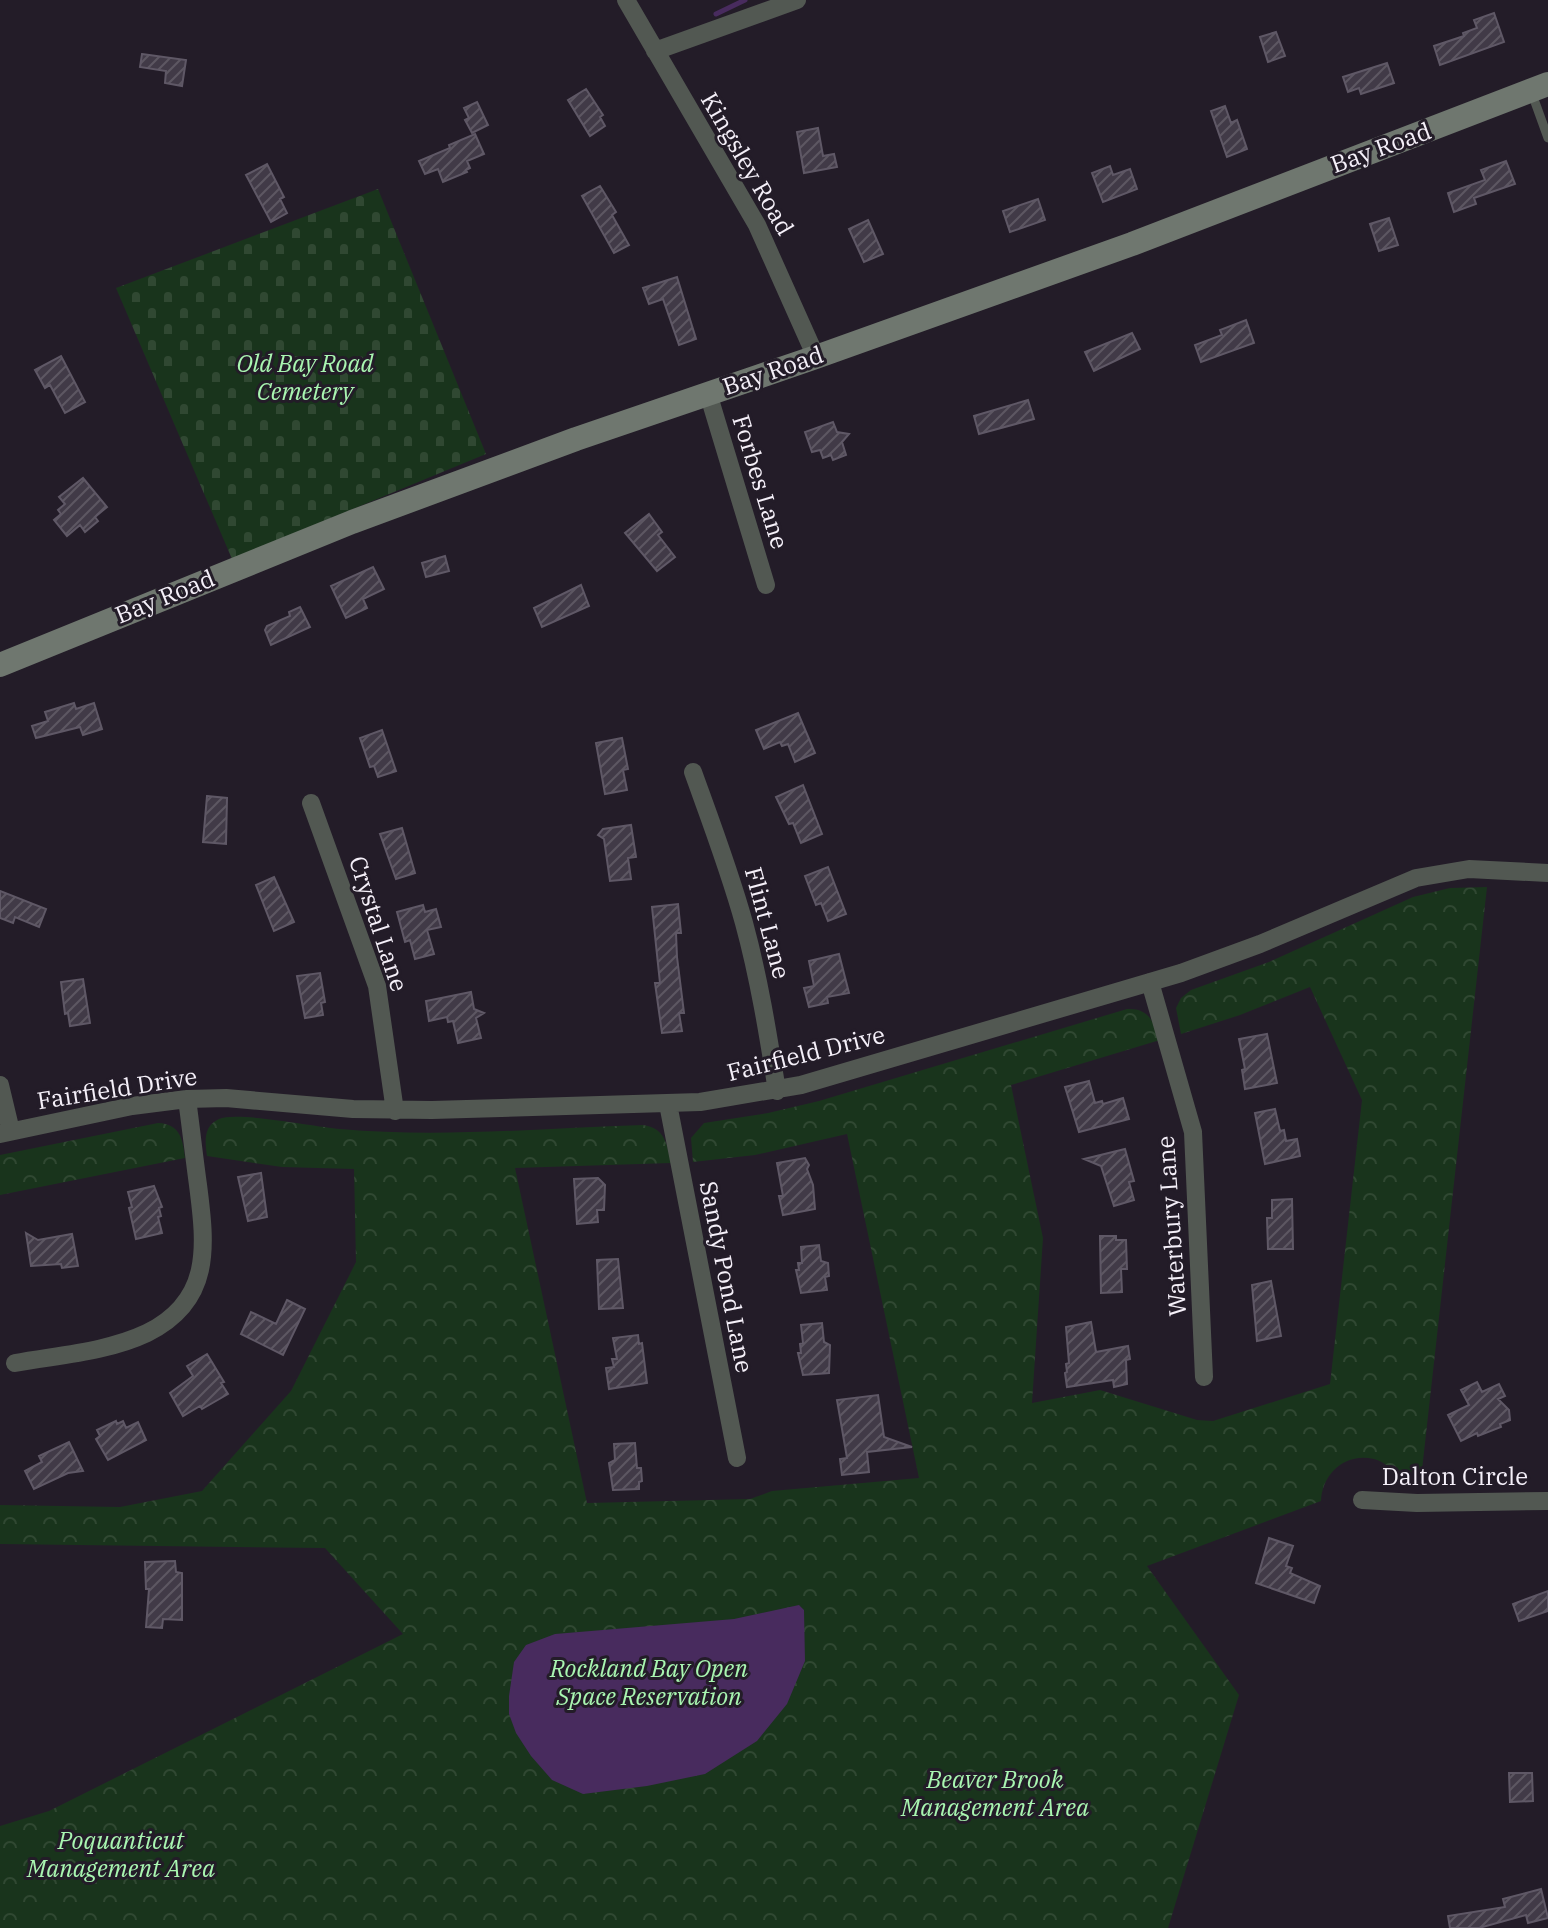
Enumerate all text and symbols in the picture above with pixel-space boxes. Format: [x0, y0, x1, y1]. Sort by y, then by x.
street label: Kingsley Road [694, 86, 802, 241]
street label: Bay Road [1326, 114, 1435, 180]
street label: Bay Road [718, 338, 827, 402]
park label: Old Bay Road Cemetery [236, 347, 375, 407]
street label: Forbes Lane [725, 411, 797, 553]
street label: Bay Road [110, 562, 219, 630]
street label: Crystal Lane [342, 852, 416, 996]
street label: Flint Lane [738, 863, 798, 982]
street label: Fairfield Drive [723, 1018, 888, 1088]
street label: Fairfield Drive [34, 1060, 199, 1116]
street label: Waterbury Lane [1149, 1135, 1193, 1318]
street label: Sandy Pond Lane [693, 1178, 761, 1375]
street label: Dalton Circle [1382, 1460, 1528, 1492]
park label: Rockland Bay Open Space Reservation [549, 1652, 748, 1712]
park label: Beaver Brook Management Area [900, 1763, 1089, 1823]
park label: Poquanticut Management Area [26, 1824, 215, 1884]

